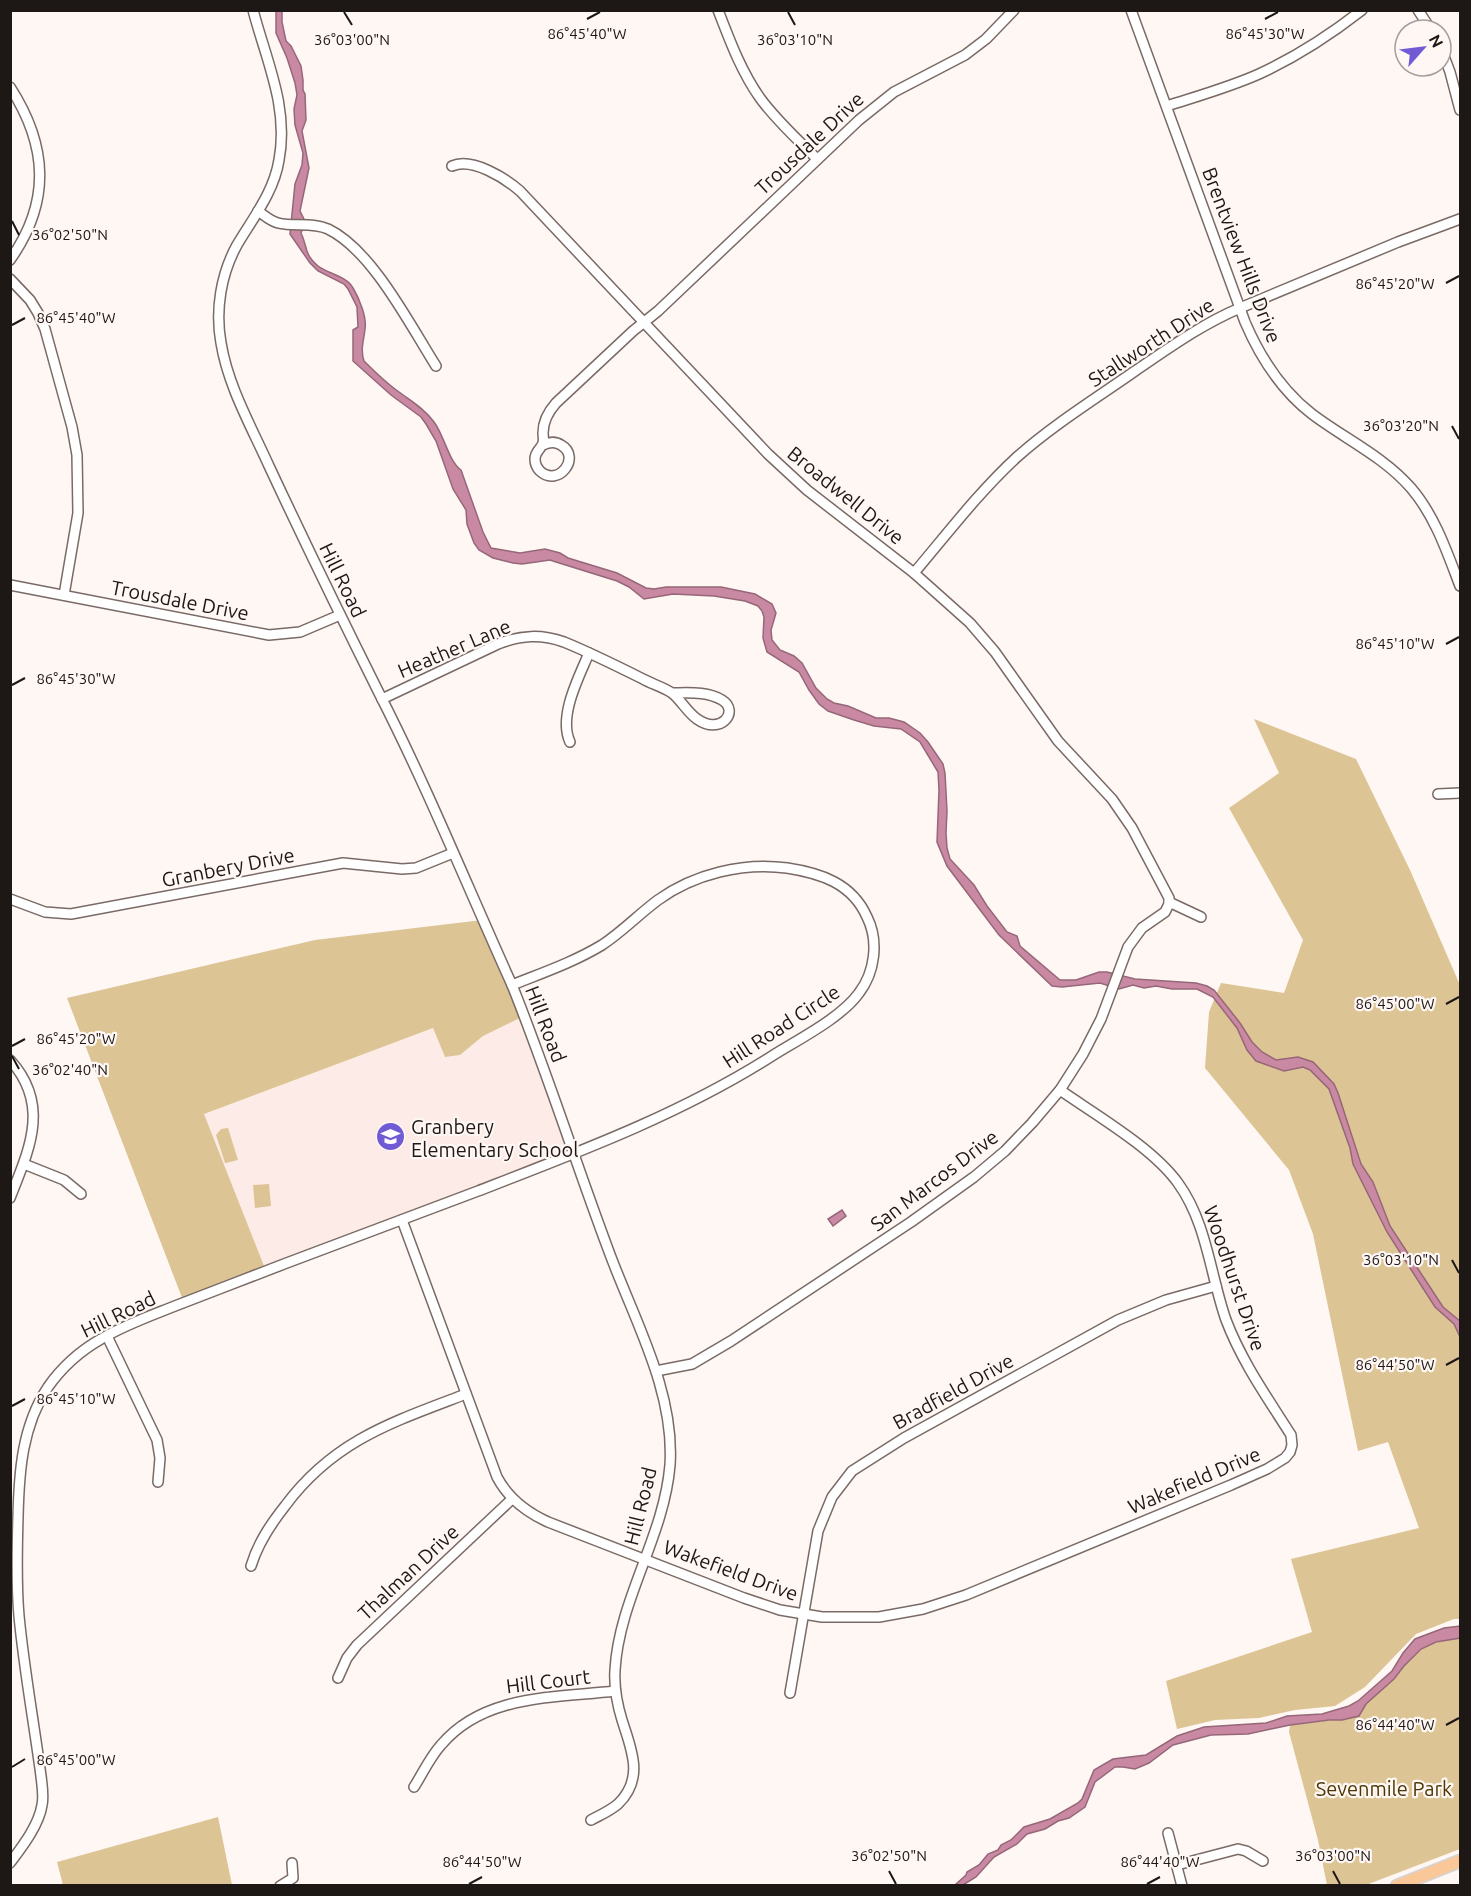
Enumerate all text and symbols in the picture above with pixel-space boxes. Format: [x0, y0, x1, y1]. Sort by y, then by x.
north arrow [1393, 18, 1453, 78]
text: 86°45'40"W [547, 25, 627, 42]
text: 86°45'30"W [1225, 25, 1305, 42]
text: 36°03'00"N [314, 31, 390, 48]
text: 36°03'10"N [757, 31, 833, 48]
text: N [1425, 31, 1447, 50]
street label: Trousdale Drive [750, 87, 868, 199]
street label: Brentview Hills Drive [1198, 164, 1286, 346]
text: 36°02'50"N [32, 226, 108, 243]
text: 86°45'20"W [1355, 275, 1435, 292]
street label: Stallworth Drive [1084, 293, 1218, 391]
text: 86°45'40"W [36, 309, 116, 326]
text: 36°03'20"N [1363, 417, 1439, 434]
street label: Broadwell Drive [783, 441, 909, 549]
street label: Hill Road [315, 539, 371, 621]
street label: Trousdale Drive [109, 575, 251, 625]
street label: Heather Lane [394, 614, 514, 682]
text: 86°45'10"W [1355, 635, 1435, 652]
text: 86°45'30"W [36, 670, 116, 687]
street label: Granbery Drive [160, 843, 296, 891]
street label: Hill Road Circle [718, 980, 844, 1072]
street label: Hill Road [521, 983, 571, 1065]
text: 86°45'00"W [1355, 995, 1435, 1012]
text: 86°45'20"W [36, 1030, 116, 1047]
text: 36°02'40"N [32, 1061, 108, 1078]
place label: Granbery Elementary School [411, 1115, 578, 1161]
school or university icon: Granbery Elementary School [374, 1121, 406, 1153]
street label: San Marcos Drive [866, 1125, 1002, 1235]
street label: Woodhurst Drive [1199, 1202, 1271, 1354]
text: 36°03'10"N [1363, 1251, 1439, 1268]
street label: Hill Road [77, 1286, 159, 1342]
street label: Bradfield Drive [889, 1348, 1017, 1434]
text: 86°44'50"W [1355, 1356, 1435, 1373]
text: 86°45'10"W [36, 1390, 116, 1407]
street label: Wakefield Drive [1124, 1442, 1264, 1518]
street label: Hill Road [619, 1464, 661, 1548]
street label: Thalman Drive [353, 1520, 463, 1624]
street label: Wakefield Drive [661, 1535, 801, 1605]
street label: Hill Court [505, 1664, 592, 1698]
text: 86°44'40"W [1355, 1716, 1435, 1733]
text: 86°45'00"W [36, 1751, 116, 1768]
park label: Sevenmile Park [1316, 1777, 1452, 1800]
text: 36°02'50"N [851, 1847, 927, 1864]
text: 36°03'00"N [1295, 1847, 1371, 1864]
text: 86°44'50"W [442, 1853, 522, 1870]
text: 86°44'40"W [1120, 1853, 1200, 1870]

